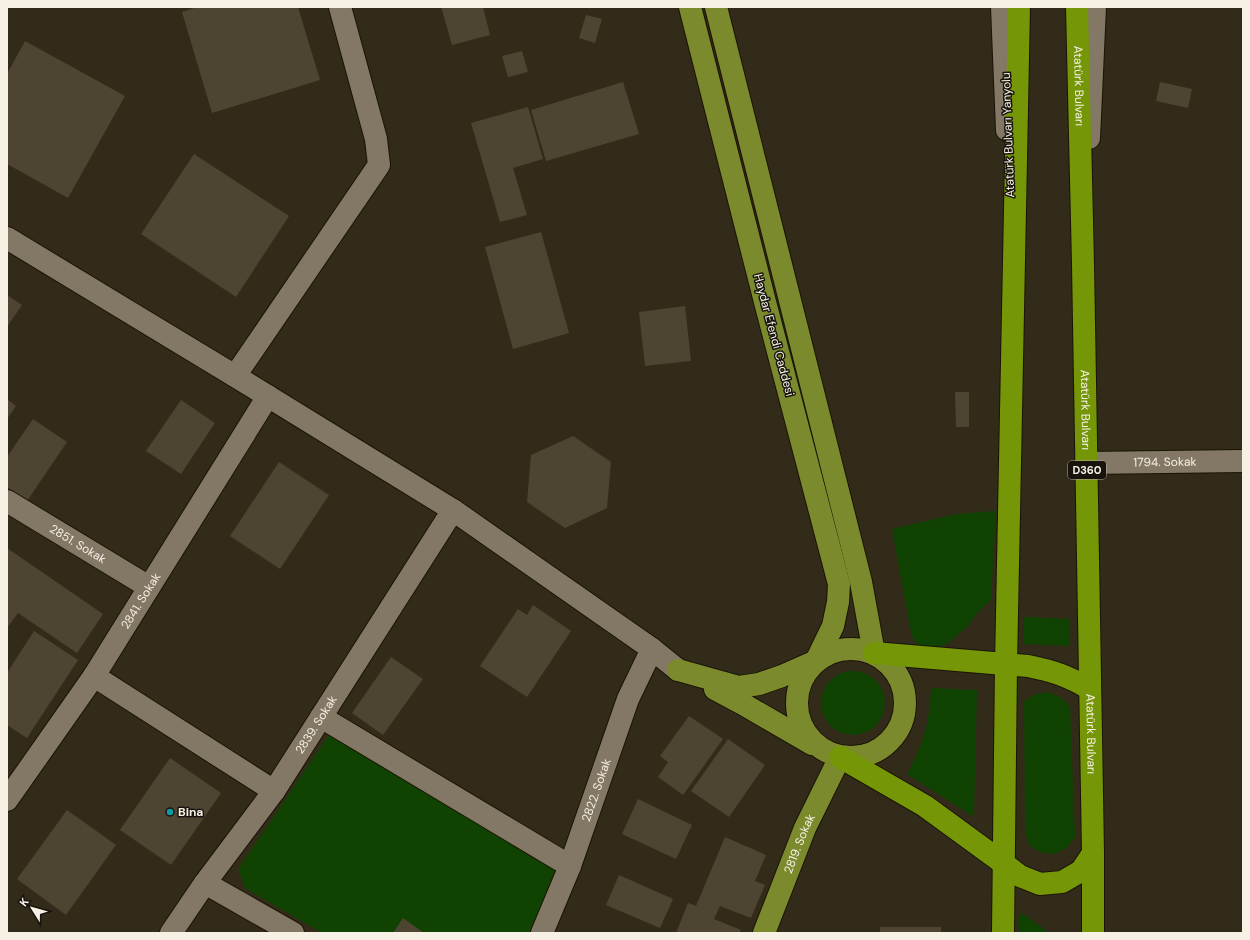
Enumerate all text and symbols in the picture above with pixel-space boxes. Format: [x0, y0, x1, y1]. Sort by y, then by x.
street label: Atatürk Bulvarı [1070, 46, 1088, 126]
street label: Atatürk Bulvarı Yanyolu [998, 72, 1018, 198]
street label: Haydar Efendi Caddesi [750, 272, 798, 398]
street label: Atatürk Bulvarı [1077, 370, 1094, 450]
street label: 1794. Sokak [1133, 454, 1197, 470]
road number: D360 [1068, 461, 1106, 479]
street label: 2851. Sokak [47, 521, 109, 567]
street label: 2841. Sokak [117, 570, 164, 632]
street label: 2839. Sokak [292, 693, 341, 757]
street label: Atatürk Bulvarı [1082, 694, 1100, 774]
street label: 2822. Sokak [578, 756, 615, 824]
place label: Bina [178, 804, 203, 820]
marker: Bina [165, 807, 175, 817]
street label: 2819. Sokak [780, 811, 819, 876]
north arrow [12, 888, 52, 928]
text: K [16, 895, 32, 909]

